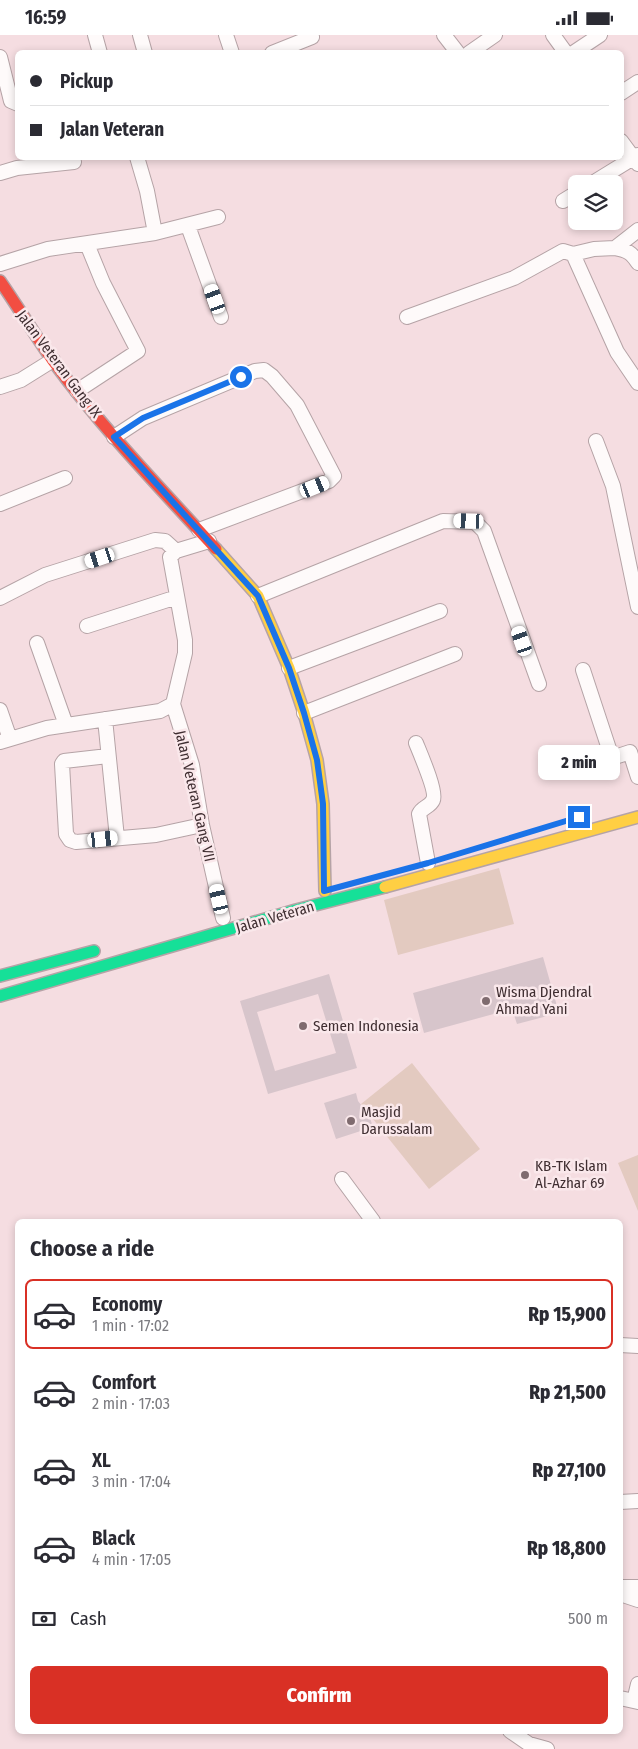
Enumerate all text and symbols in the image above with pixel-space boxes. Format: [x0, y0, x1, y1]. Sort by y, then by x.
text: 16:59 [25, 6, 66, 29]
text: Pickup [60, 70, 113, 93]
text: Jalan Veteran [60, 118, 164, 141]
map controls [568, 175, 623, 230]
button: layers [568, 175, 623, 230]
car [202, 282, 227, 316]
street label: Jalan Veteran Gang IX [13, 307, 106, 422]
route start [230, 366, 252, 388]
car [298, 474, 331, 500]
car [453, 513, 484, 529]
car [83, 546, 116, 570]
car [510, 624, 533, 658]
street label: Jalan Veteran Gang VII [171, 729, 219, 863]
callout: 2 min [538, 745, 620, 779]
text: 2 min [561, 753, 597, 772]
route end [568, 806, 590, 828]
car [87, 830, 118, 848]
car [208, 883, 229, 915]
street label: Jalan Veteran [234, 897, 316, 937]
place label: Wisma Djendral Ahmad Yani [496, 983, 592, 1018]
marker: Wisma Djendral Ahmad Yani [480, 995, 492, 1007]
place label: Semen Indonesia [313, 1017, 419, 1035]
marker: Semen Indonesia [297, 1020, 309, 1032]
place label: Masjid Darussalam [361, 1103, 433, 1138]
marker: Masjid Darussalam [345, 1115, 357, 1127]
place label: KB-TK Islam Al-Azhar 69 [535, 1157, 607, 1192]
marker: KB-TK Islam Al-Azhar 69 [519, 1169, 531, 1181]
text: Choose a ride [30, 1235, 154, 1262]
icon: car [32, 1292, 77, 1337]
text: Economy [92, 1293, 162, 1316]
text: Rp 15,900 [528, 1303, 606, 1326]
text: 1 min · 17:02 [92, 1316, 169, 1335]
icon: car [32, 1370, 77, 1415]
text: Comfort [92, 1371, 156, 1394]
text: Rp 21,500 [529, 1381, 606, 1404]
text: 2 min · 17:03 [92, 1394, 170, 1413]
icon: car [32, 1448, 77, 1493]
text: XL [92, 1449, 111, 1472]
text: Rp 27,100 [532, 1459, 606, 1482]
text: 3 min · 17:04 [92, 1472, 171, 1491]
icon: car [32, 1526, 77, 1571]
text: Black [92, 1527, 135, 1550]
text: Rp 18,800 [527, 1537, 606, 1560]
text: 4 min · 17:05 [92, 1550, 171, 1569]
icon: cash [30, 1605, 58, 1633]
text: Cash [70, 1607, 107, 1630]
text: 500 m [568, 1609, 608, 1628]
button: Confirm [30, 1666, 608, 1724]

